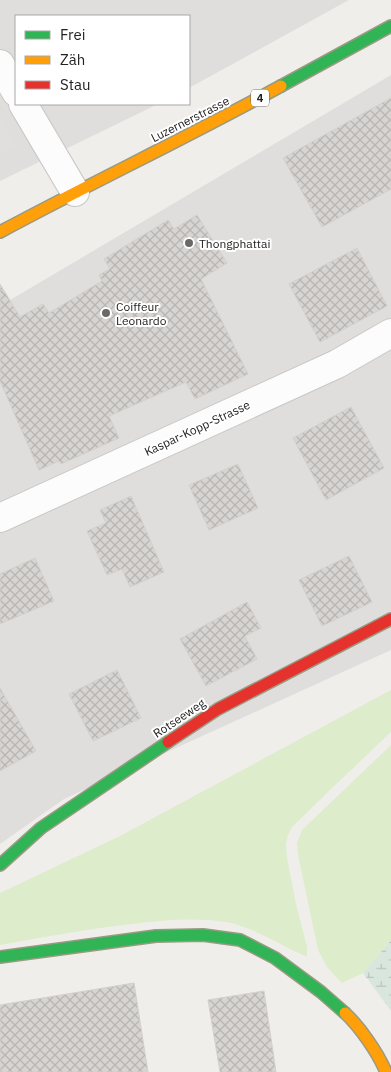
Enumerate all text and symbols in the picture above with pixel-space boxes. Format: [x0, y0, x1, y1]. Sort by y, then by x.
legend [15, 15, 190, 105]
text: Frei [60, 25, 86, 44]
text: Zäh [60, 50, 85, 69]
text: Stau [60, 75, 91, 94]
road number: 4 [251, 90, 269, 106]
street label: Luzernerstrasse [148, 93, 232, 145]
place label: Thongphattai [199, 236, 270, 251]
marker: Thongphattai [183, 237, 195, 249]
place label: Coiffeur Leonardo [116, 299, 167, 328]
marker: Coiffeur Leonardo [100, 307, 112, 319]
street label: Kaspar-Kopp-Strasse [142, 397, 253, 459]
street label: Rotseeweg [150, 695, 208, 741]

